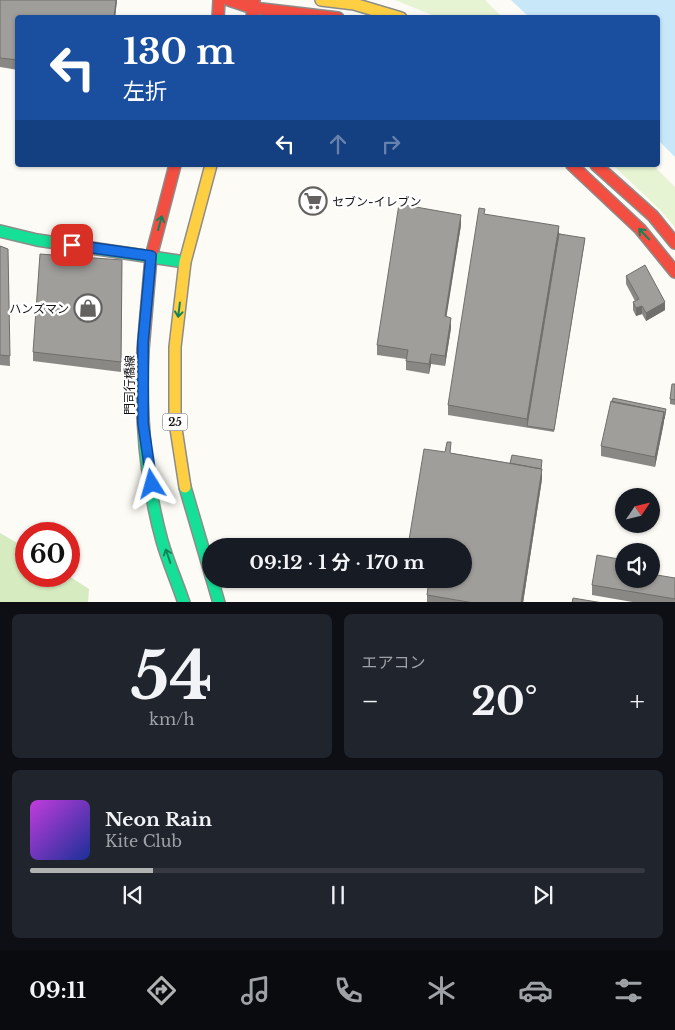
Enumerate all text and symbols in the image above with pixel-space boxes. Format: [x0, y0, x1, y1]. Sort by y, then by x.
text: 130 m [123, 30, 235, 73]
icon: left [40, 35, 105, 100]
text: 左折 [123, 78, 167, 105]
icon: left [271, 130, 299, 158]
icon: ahead [324, 130, 352, 158]
icon: right [377, 130, 405, 158]
supermarket icon: セブン-イレブン [298, 186, 328, 216]
place label: セブン-イレブン [332, 194, 422, 209]
one-way arrow [156, 215, 165, 231]
pin [51, 224, 93, 266]
one-way arrow [638, 228, 650, 241]
icon: arrive [58, 231, 86, 259]
shop icon: ハンズマン [73, 293, 103, 323]
place label: ハンズマン [9, 301, 69, 316]
one-way arrow [174, 302, 184, 318]
street label: 門司行橋線 [122, 355, 137, 415]
road number: 25 [162, 414, 188, 431]
position arrow [125, 457, 177, 509]
north arrow [615, 488, 660, 532]
map controls [615, 488, 660, 588]
speed limit sign: 60 [15, 522, 80, 587]
button: sound [615, 543, 660, 588]
one-way arrow [163, 549, 172, 565]
text: 09:12 · 1 分 · 170 m [250, 551, 424, 574]
text: 54 [131, 636, 213, 717]
text: エアコン [362, 652, 426, 672]
text: 20° [471, 678, 537, 725]
text: − [362, 684, 379, 719]
text: + [630, 684, 645, 719]
text: km/h [149, 709, 194, 729]
text: Neon Rain [105, 808, 212, 831]
text: Kite Club [105, 831, 182, 851]
icon: previous [119, 881, 147, 909]
icon: pause [324, 881, 352, 909]
icon: next [529, 881, 557, 909]
icon: directions [144, 973, 179, 1008]
icon: music [238, 973, 273, 1008]
icon: phone [331, 973, 366, 1008]
icon: climate [424, 973, 459, 1008]
icon: car [518, 973, 553, 1008]
icon: filters [611, 973, 646, 1008]
text: 09:11 [29, 977, 86, 1004]

